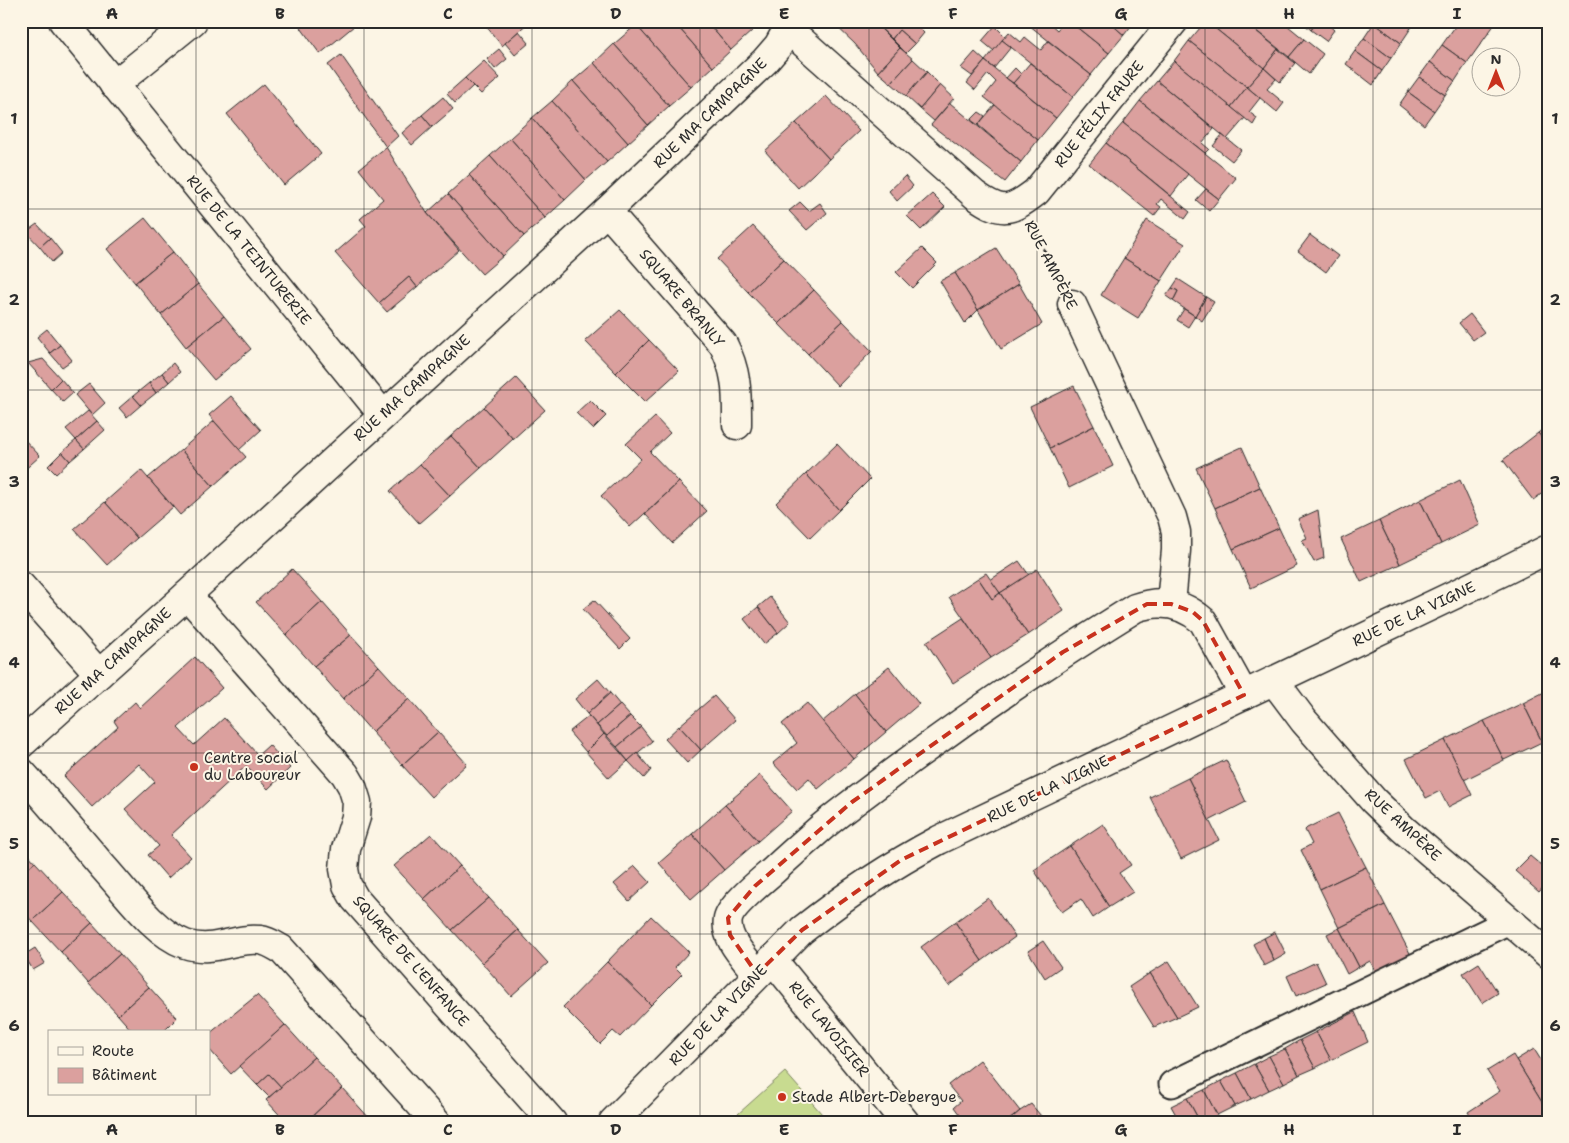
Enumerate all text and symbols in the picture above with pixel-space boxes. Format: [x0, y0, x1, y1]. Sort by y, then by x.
text: A [106, 3, 118, 24]
text: B [275, 3, 285, 24]
text: C [443, 3, 453, 24]
text: D [610, 3, 622, 24]
text: E [779, 3, 789, 24]
text: F [948, 3, 958, 24]
text: G [1115, 3, 1128, 24]
text: H [1283, 3, 1295, 24]
text: I [1453, 3, 1462, 24]
north arrow [1472, 48, 1522, 98]
text: N [1490, 50, 1502, 68]
street label: RUE MA CAMPAGNE [649, 53, 771, 173]
street label: RUE FÉLIX FAURE [1049, 56, 1148, 172]
text: 1 [10, 108, 18, 129]
text: 1 [1551, 108, 1559, 129]
street label: RUE DE LA TEINTURERIE [182, 171, 316, 329]
street label: RUE AMPÈRE [1020, 216, 1083, 313]
street label: SQUARE BRANLY [635, 245, 729, 351]
text: 2 [8, 289, 20, 310]
text: 2 [1549, 289, 1561, 310]
street label: RUE MA CAMPAGNE [349, 330, 475, 446]
text: 3 [8, 471, 20, 492]
text: 3 [1549, 471, 1561, 492]
street label: RUE DE LA VIGNE [1349, 577, 1479, 651]
street label: RUE MA CAMPAGNE [50, 603, 176, 719]
text: 4 [8, 652, 20, 673]
text: 4 [1549, 652, 1561, 673]
place label: Centre social du Laboureur [204, 748, 301, 785]
street label: RUE DE LA VIGNE [984, 751, 1112, 827]
marker: Centre social du Laboureur [188, 761, 200, 773]
street label: RUE AMPÈRE [1360, 784, 1446, 866]
text: 5 [9, 833, 19, 854]
text: 5 [1550, 833, 1560, 854]
street label: SQUARE DE L'ENFANCE [348, 891, 474, 1031]
street label: RUE DE LA VIGNE [664, 960, 772, 1070]
street label: RUE LAVOISIER [784, 977, 874, 1081]
text: 6 [8, 1015, 20, 1036]
text: 6 [1549, 1015, 1561, 1036]
legend [48, 1030, 210, 1096]
text: Route [92, 1041, 134, 1061]
text: Bâtiment [92, 1065, 157, 1085]
place label: Stade Albert-Debergue [792, 1087, 957, 1107]
marker: Stade Albert-Debergue [776, 1091, 788, 1103]
text: A [106, 1119, 118, 1140]
text: B [275, 1119, 285, 1140]
text: C [443, 1119, 453, 1140]
text: D [610, 1119, 622, 1140]
text: E [779, 1119, 789, 1140]
text: F [948, 1119, 958, 1140]
text: G [1115, 1119, 1128, 1140]
text: H [1283, 1119, 1295, 1140]
text: I [1453, 1119, 1462, 1140]

